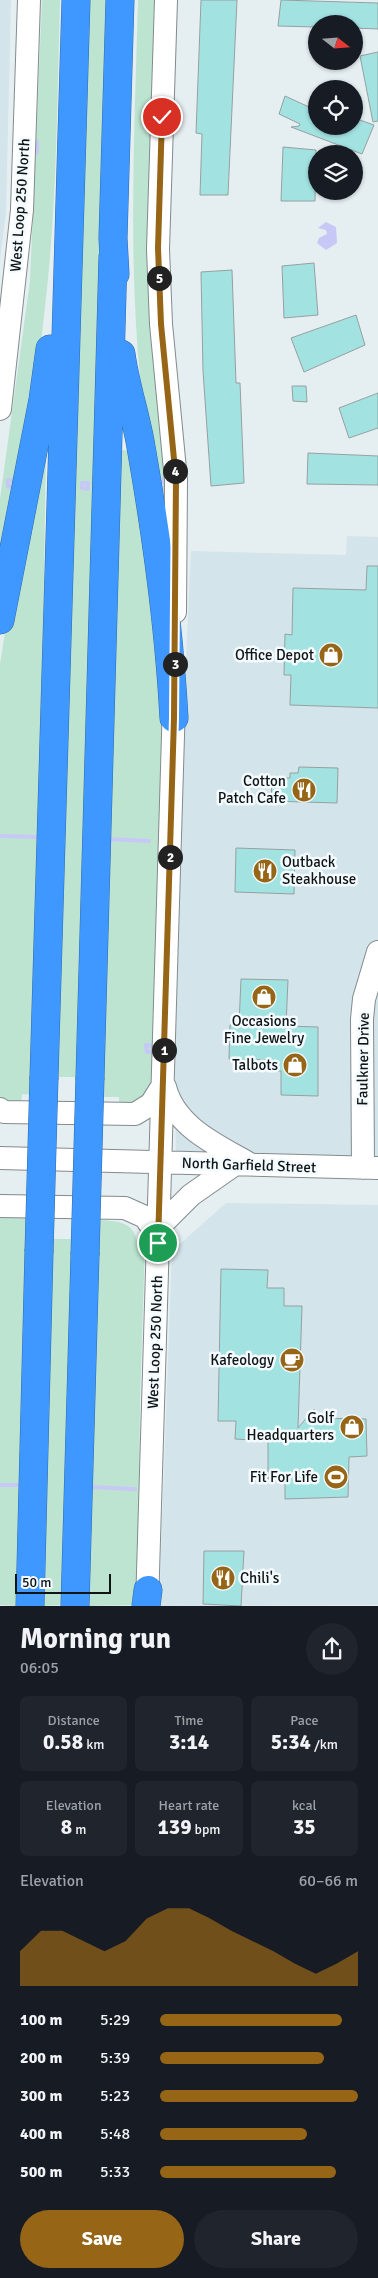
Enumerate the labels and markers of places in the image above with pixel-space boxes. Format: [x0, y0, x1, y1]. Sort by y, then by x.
pin [141, 96, 183, 138]
pin: 5 [146, 266, 172, 290]
pin: 4 [162, 458, 188, 484]
shop icon: Office Depot [318, 642, 344, 668]
place label: Office Depot [235, 646, 314, 664]
pin: 3 [162, 652, 188, 676]
place label: Cotton Patch Cafe [218, 772, 286, 807]
restaurant icon: Cotton Patch Cafe [291, 777, 317, 803]
pin: 2 [158, 844, 182, 870]
place label: Outback Steakhouse [282, 853, 356, 888]
restaurant icon: Outback Steakhouse [252, 858, 278, 884]
shop icon: Occasions Fine Jewelry [251, 984, 277, 1010]
place label: Occasions Fine Jewelry [224, 1012, 304, 1047]
pin: 1 [152, 1038, 176, 1062]
shop icon: Talbots [282, 1052, 308, 1078]
place label: Talbots [232, 1056, 278, 1074]
pin [137, 1222, 179, 1264]
cafe icon: Kafeology [279, 1347, 305, 1373]
place label: Kafeology [210, 1351, 274, 1369]
place label: Golf Headquarters [247, 1409, 335, 1444]
shop icon: Golf Headquarters [339, 1414, 365, 1440]
sports icon: Fit For Life [323, 1464, 349, 1490]
place label: Fit For Life [250, 1468, 318, 1486]
restaurant icon: Chili's [210, 1565, 236, 1591]
place label: Chili's [240, 1569, 280, 1587]

